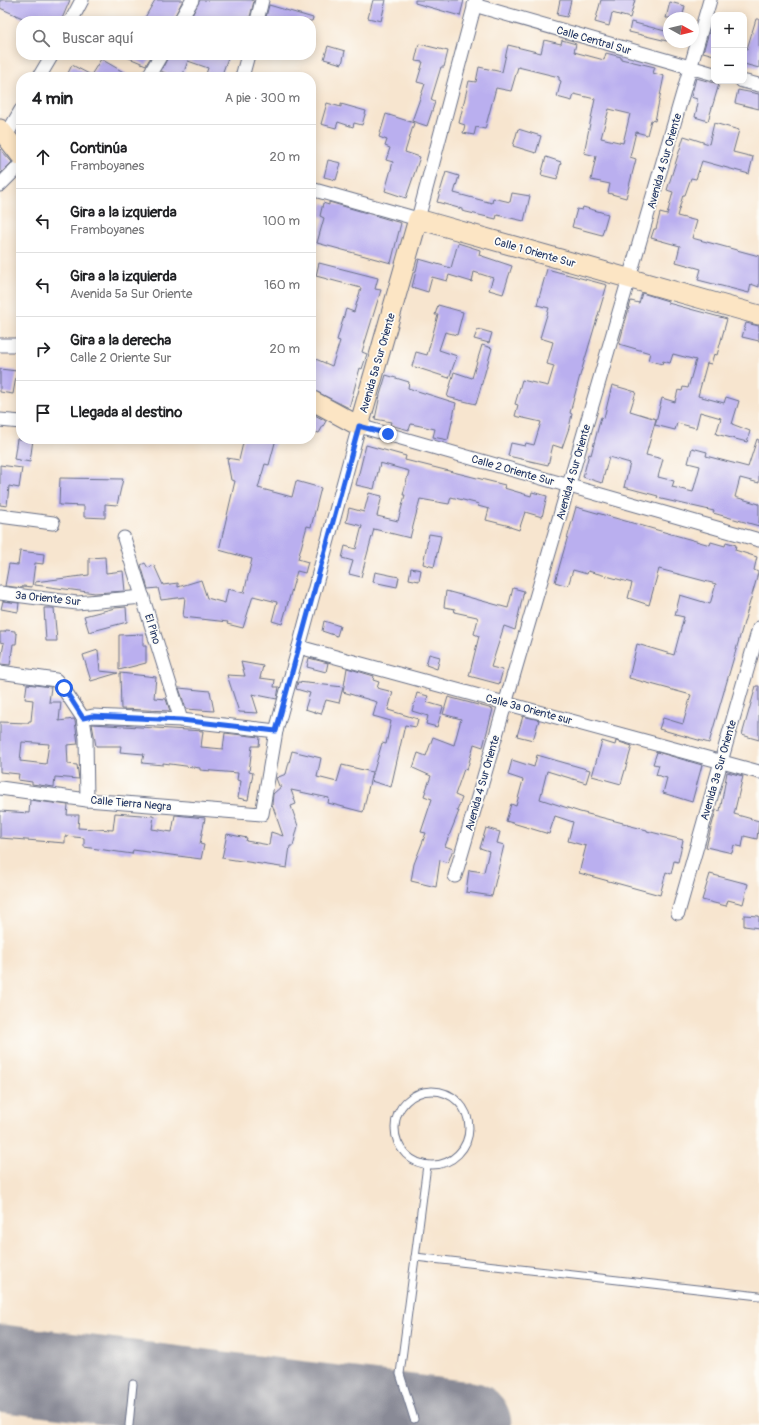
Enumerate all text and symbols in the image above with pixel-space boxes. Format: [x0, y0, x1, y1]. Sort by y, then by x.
north arrow [663, 12, 699, 48]
map controls [711, 12, 747, 84]
button: + [711, 12, 747, 48]
search box [16, 16, 316, 60]
street label: Calle Central Sur [555, 24, 633, 57]
icon: search [30, 27, 52, 49]
text: Buscar aquí [62, 29, 134, 48]
button: − [711, 48, 747, 84]
text: 4 min [32, 88, 73, 109]
text: A pie · 300 m [225, 90, 300, 106]
street label: Avenida 4 Sur Oriente [645, 111, 685, 210]
text: Continúa [70, 139, 127, 158]
icon: ahead [32, 146, 54, 168]
text: 20 m [269, 149, 300, 165]
text: Framboyanes [70, 158, 144, 174]
text: Gira a la izquierda [70, 203, 177, 222]
icon: left [32, 210, 54, 232]
text: 100 m [263, 213, 300, 229]
text: Framboyanes [70, 222, 144, 238]
street label: Calle 1 Oriente Sur [493, 235, 577, 270]
text: Gira a la izquierda [70, 267, 177, 286]
icon: left [32, 274, 54, 296]
text: 160 m [264, 277, 300, 293]
text: Avenida 5a Sur Oriente [70, 286, 192, 302]
street label: Avenida 5a Sur Oriente [357, 311, 398, 415]
text: Gira a la derecha [70, 331, 171, 350]
icon: right [32, 338, 54, 360]
text: 20 m [269, 341, 300, 357]
text: Calle 2 Oriente Sur [70, 350, 171, 366]
icon: arrive [32, 402, 54, 424]
text: Llegada al destino [70, 403, 182, 422]
street label: Avenida 4 Sur Oriente [554, 422, 594, 521]
route end [379, 425, 397, 443]
street label: Calle 2 Oriente Sur [470, 452, 556, 489]
street label: 3a Oriente Sur [14, 589, 81, 608]
street label: El Pino [142, 612, 163, 646]
route start [55, 679, 73, 697]
street label: Calle 3a Oriente sur [484, 692, 574, 727]
street label: Avenida 3a Sur Oriente [698, 718, 739, 822]
street label: Avenida 4 Sur Oriente [463, 733, 503, 832]
street label: Calle Tierra Negra [90, 793, 172, 814]

